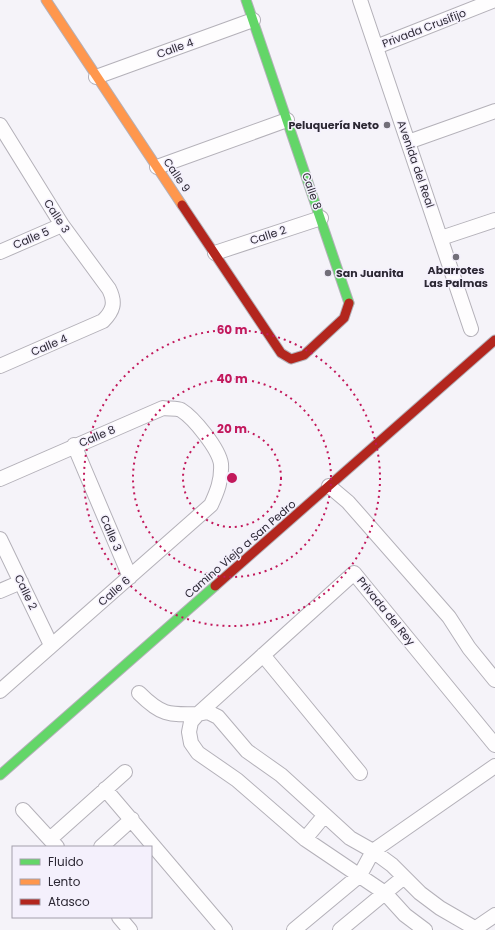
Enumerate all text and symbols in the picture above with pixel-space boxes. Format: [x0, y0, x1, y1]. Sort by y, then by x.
street label: Privada Crusifijo [380, 5, 468, 51]
street label: Calle 4 [154, 34, 196, 62]
place label: Peluquería Neto [288, 117, 379, 133]
street label: Avenida del Real [394, 118, 438, 210]
marker: Peluquería Neto [382, 120, 392, 130]
street label: Calle 9 [160, 155, 194, 195]
street label: Calle 8 [298, 170, 326, 212]
street label: Calle 3 [40, 196, 74, 236]
street label: Calle 2 [248, 222, 288, 248]
street label: Calle 5 [10, 223, 52, 253]
marker: Abarrotes Las Palmas [451, 252, 461, 262]
place label: Abarrotes Las Palmas [424, 262, 488, 291]
place label: San Juanita [336, 265, 404, 281]
marker: San Juanita [323, 268, 333, 278]
text: 60 m [217, 321, 248, 338]
street label: Calle 4 [28, 330, 70, 360]
text: 40 m [216, 370, 248, 387]
text: 20 m [217, 420, 247, 437]
street label: Calle 8 [76, 421, 118, 451]
centre of rings [225, 471, 239, 485]
street label: Camino Viejo a San Pedro [181, 496, 299, 602]
street label: Calle 3 [96, 513, 126, 553]
street label: Calle 2 [11, 572, 41, 612]
street label: Calle 6 [94, 572, 134, 610]
street label: Privada del Rey [353, 573, 419, 649]
legend [12, 846, 152, 918]
text: Fluido [48, 853, 84, 870]
text: Lento [48, 873, 81, 890]
text: Atasco [48, 893, 90, 910]

